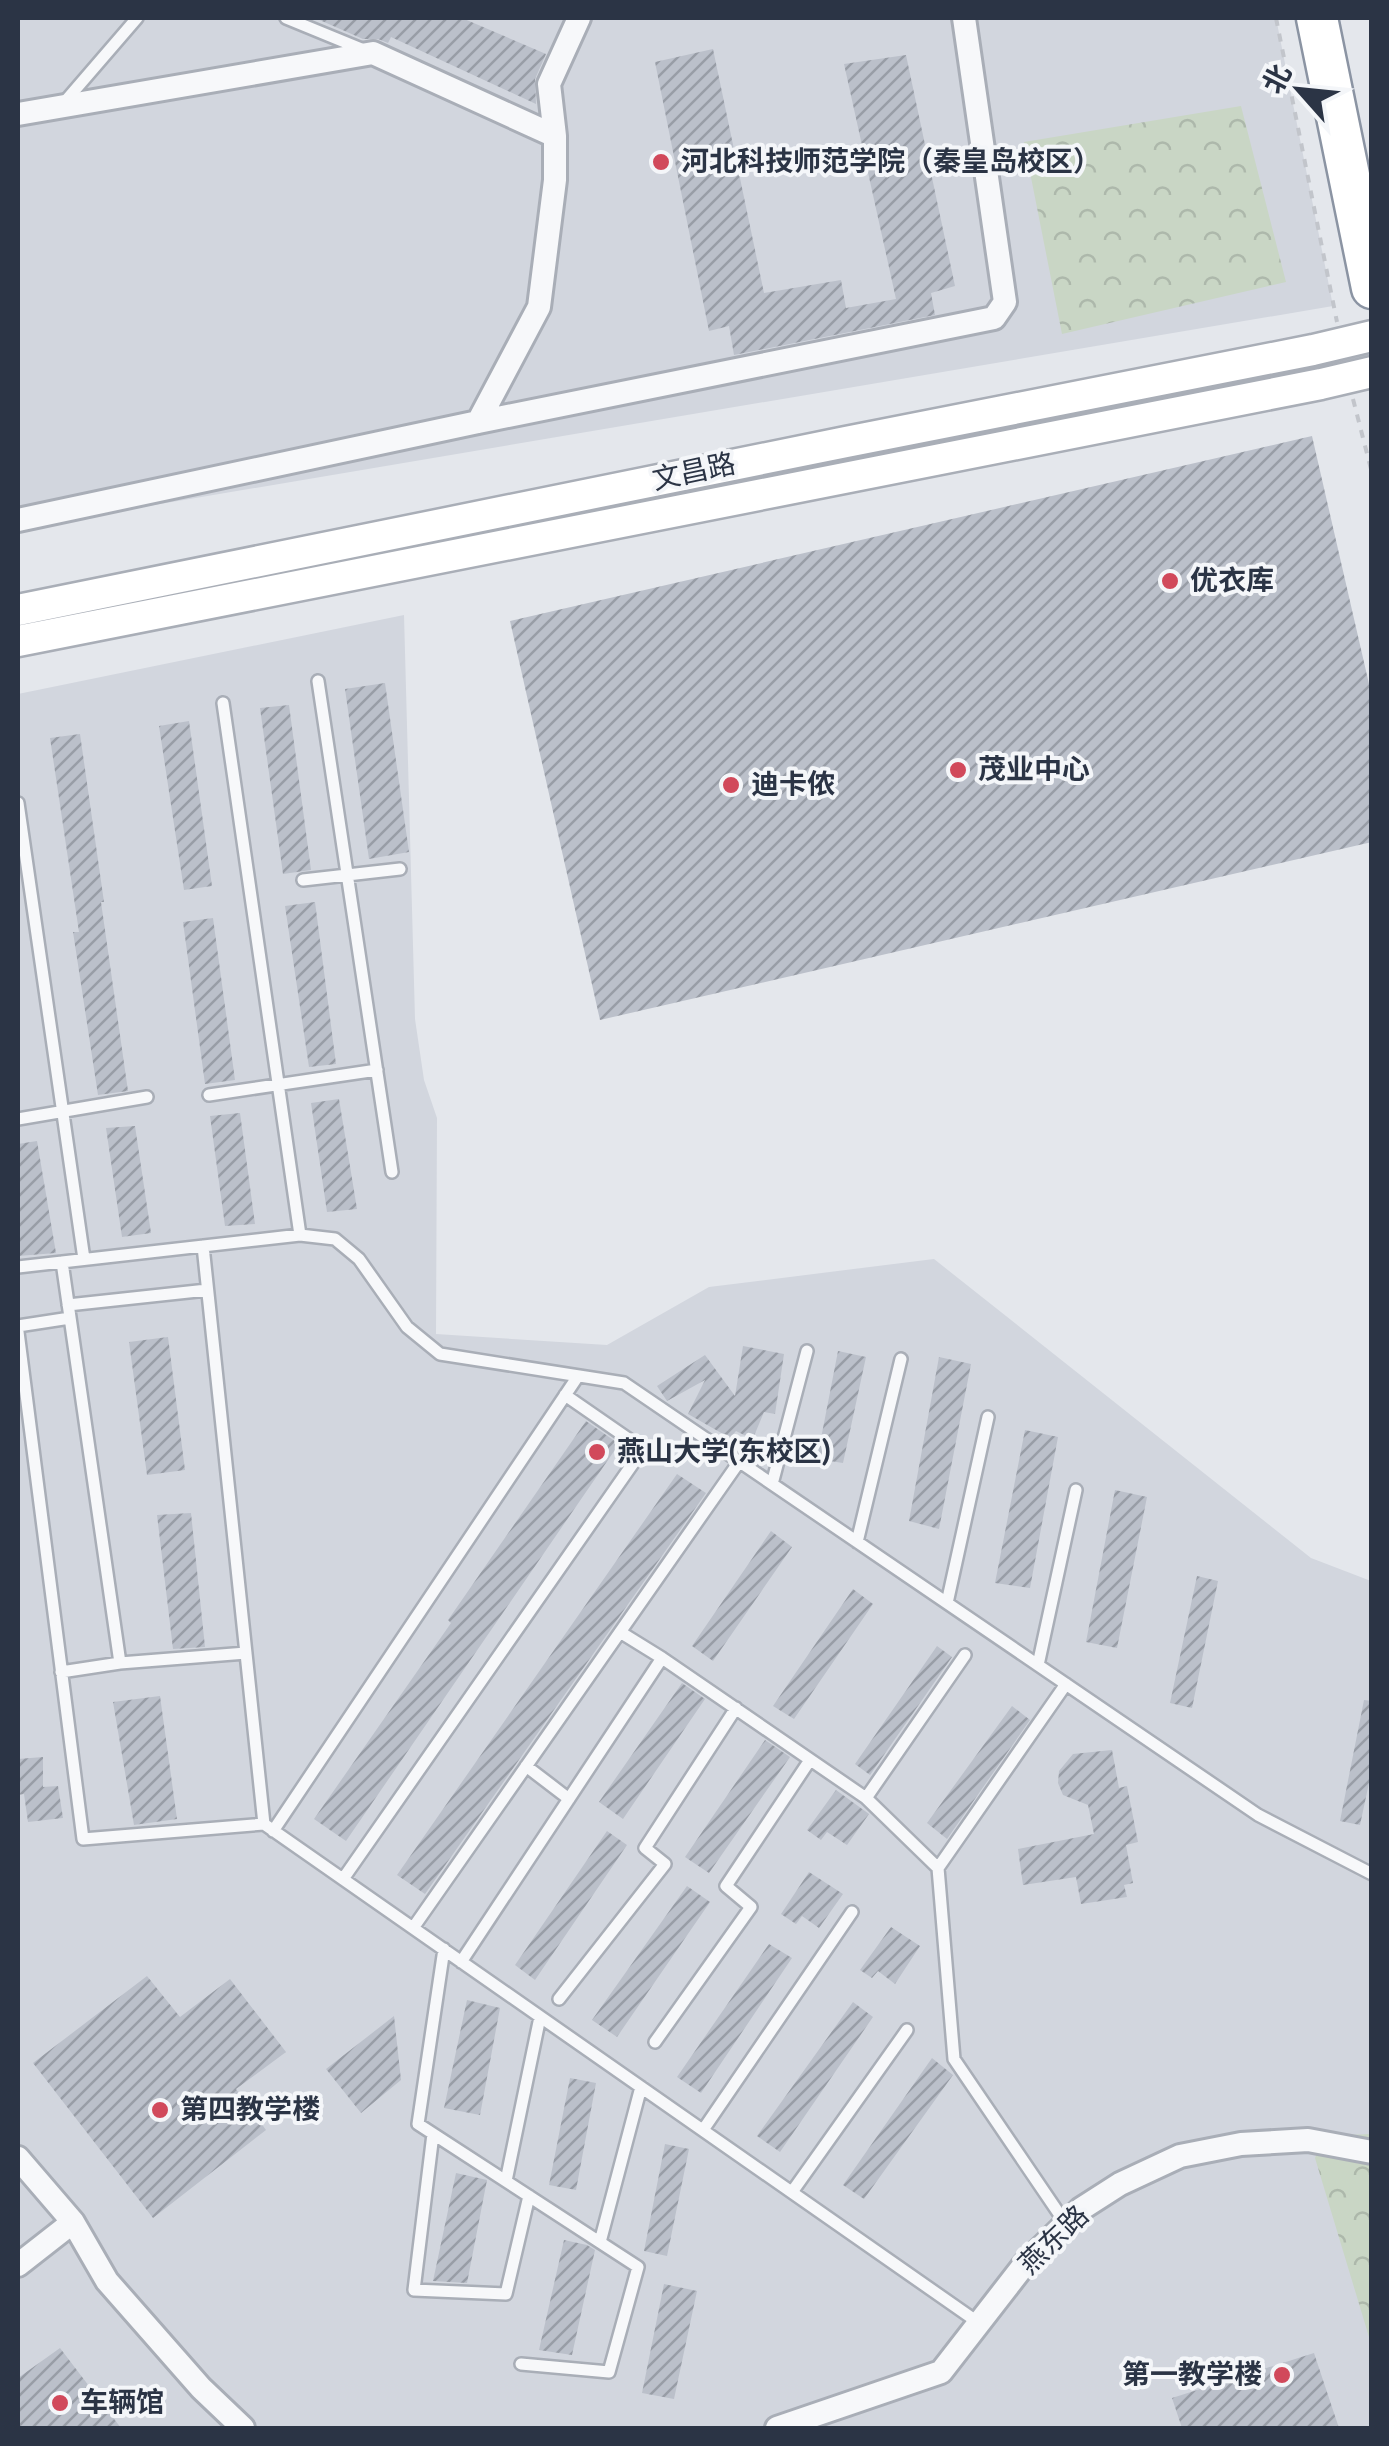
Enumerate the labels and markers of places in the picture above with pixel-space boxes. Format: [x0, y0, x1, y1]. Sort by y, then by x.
place label: 河北科技师范学院（秦皇岛校区） [681, 145, 1101, 179]
marker: 河北科技师范学院（秦皇岛校区） [650, 151, 672, 173]
place label: 优衣库 [1190, 564, 1274, 598]
marker: 优衣库 [1159, 570, 1181, 592]
place label: 茂业中心 [978, 753, 1090, 787]
marker: 茂业中心 [947, 759, 969, 781]
place label: 迪卡侬 [751, 768, 835, 802]
marker: 迪卡侬 [720, 774, 742, 796]
place label: 燕山大学(东校区) [617, 1435, 830, 1469]
marker: 燕山大学(东校区) [586, 1441, 608, 1463]
place label: 第四教学楼 [180, 2093, 320, 2127]
marker: 第四教学楼 [149, 2099, 171, 2121]
place label: 第一教学楼 [1122, 2358, 1262, 2392]
marker: 第一教学楼 [1271, 2364, 1293, 2386]
place label: 车辆馆 [80, 2386, 164, 2420]
marker: 车辆馆 [49, 2392, 71, 2414]

